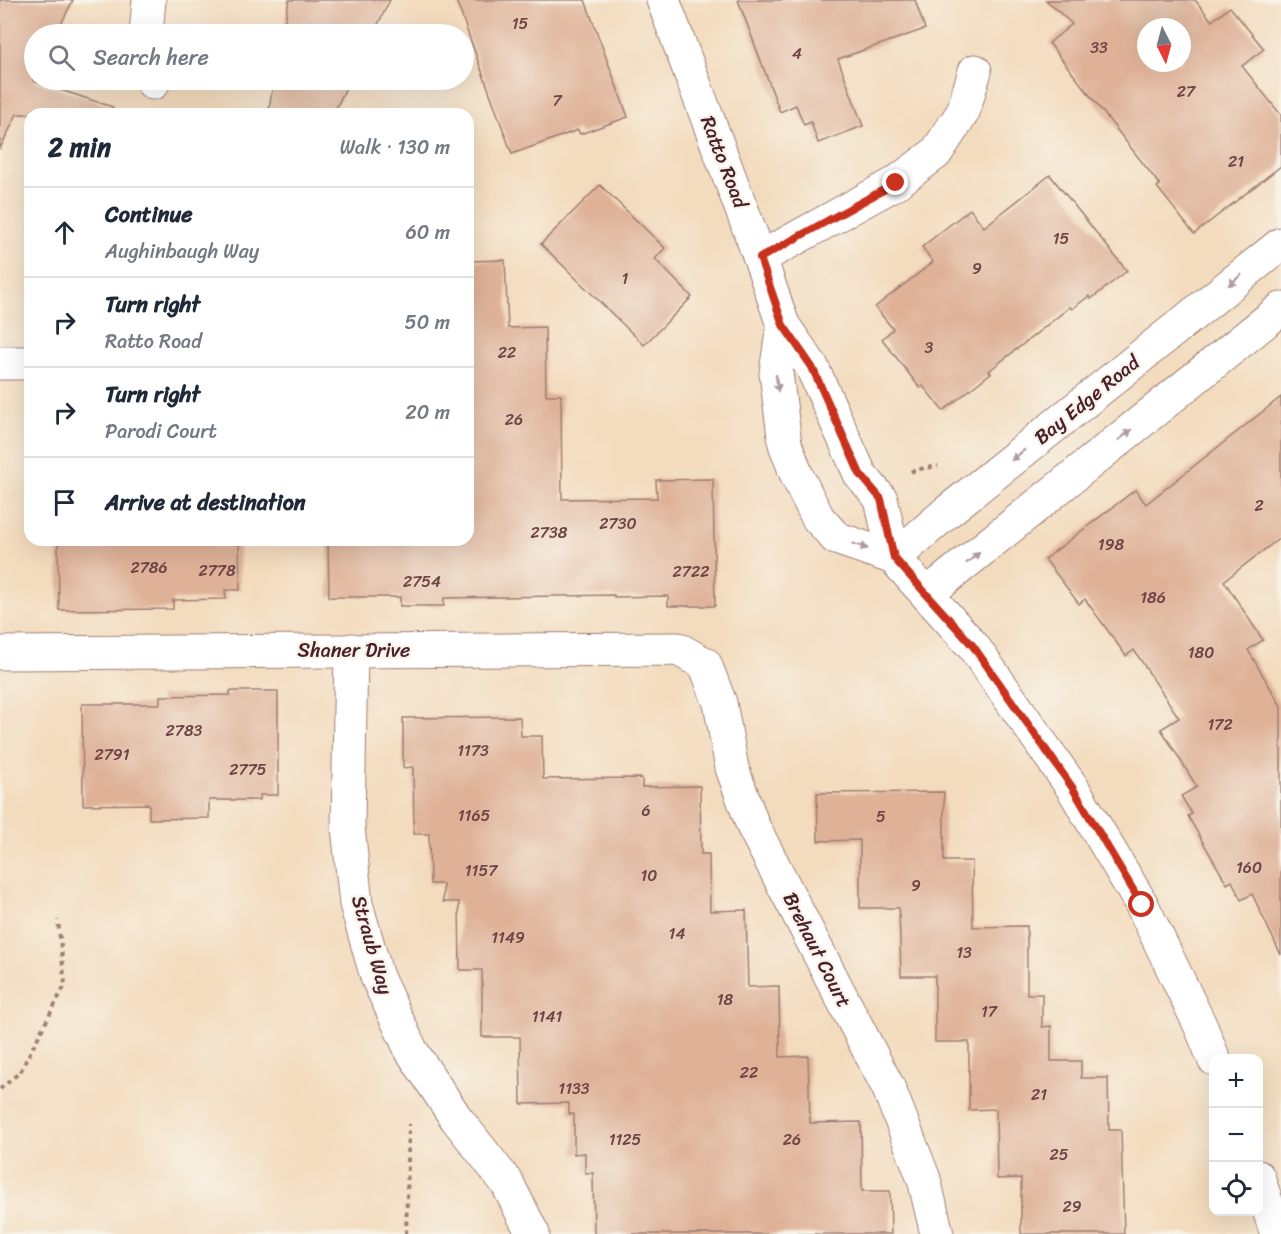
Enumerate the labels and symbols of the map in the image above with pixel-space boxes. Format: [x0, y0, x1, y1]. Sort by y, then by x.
house number: 15 [512, 9, 529, 38]
north arrow [1137, 18, 1191, 72]
house number: 33 [1090, 33, 1108, 62]
house number: 4 [792, 39, 802, 68]
house number: 27 [1177, 77, 1196, 106]
house number: 7 [552, 86, 562, 115]
street label: Ratto Road [690, 111, 758, 215]
house number: 21 [1228, 147, 1244, 176]
route end [882, 169, 908, 195]
house number: 15 [1053, 224, 1070, 253]
house number: 9 [972, 254, 982, 283]
house number: 1 [622, 264, 629, 293]
one-way arrow [1228, 274, 1243, 286]
house number: 3 [925, 333, 934, 362]
house number: 22 [498, 338, 516, 367]
street label: Bay Edge Road [1026, 345, 1149, 454]
one-way arrow [772, 373, 782, 392]
house number: 26 [505, 405, 523, 434]
one-way arrow [1117, 429, 1132, 442]
one-way arrow [1010, 449, 1026, 462]
house number: 2 [1254, 491, 1264, 520]
house number: 2730 [599, 509, 637, 538]
house number: 2738 [531, 518, 568, 547]
house number: 198 [1098, 530, 1125, 559]
one-way arrow [851, 542, 869, 552]
one-way arrow [965, 551, 981, 564]
house number: 2786 [130, 553, 168, 582]
house number: 2778 [198, 556, 236, 585]
house number: 2722 [673, 557, 709, 586]
house number: 2754 [403, 567, 441, 596]
house number: 186 [1140, 583, 1166, 612]
street label: Shaner Drive [298, 633, 410, 668]
house number: 180 [1188, 638, 1214, 667]
house number: 172 [1207, 710, 1233, 739]
house number: 2783 [166, 716, 203, 745]
house number: 1173 [457, 736, 489, 765]
house number: 2791 [94, 740, 130, 769]
house number: 2775 [229, 755, 267, 784]
house number: 6 [641, 796, 651, 825]
house number: 1165 [458, 801, 491, 830]
house number: 5 [876, 802, 886, 831]
house number: 160 [1236, 853, 1262, 882]
house number: 1157 [465, 856, 498, 885]
house number: 10 [641, 861, 657, 890]
house number: 9 [911, 871, 921, 900]
street label: Brehaut Court [773, 886, 861, 1014]
street label: Straub Way [341, 891, 403, 999]
route start [1128, 891, 1154, 917]
house number: 14 [669, 919, 685, 948]
house number: 1149 [491, 923, 525, 952]
house number: 13 [956, 938, 972, 967]
house number: 18 [717, 985, 734, 1014]
house number: 17 [981, 997, 998, 1026]
house number: 1141 [532, 1002, 562, 1031]
house number: 22 [740, 1058, 758, 1087]
house number: 1133 [558, 1074, 590, 1103]
house number: 21 [1031, 1080, 1047, 1109]
house number: 1125 [609, 1125, 642, 1154]
house number: 26 [783, 1125, 801, 1154]
house number: 25 [1049, 1140, 1069, 1169]
house number: 29 [1062, 1192, 1082, 1221]

